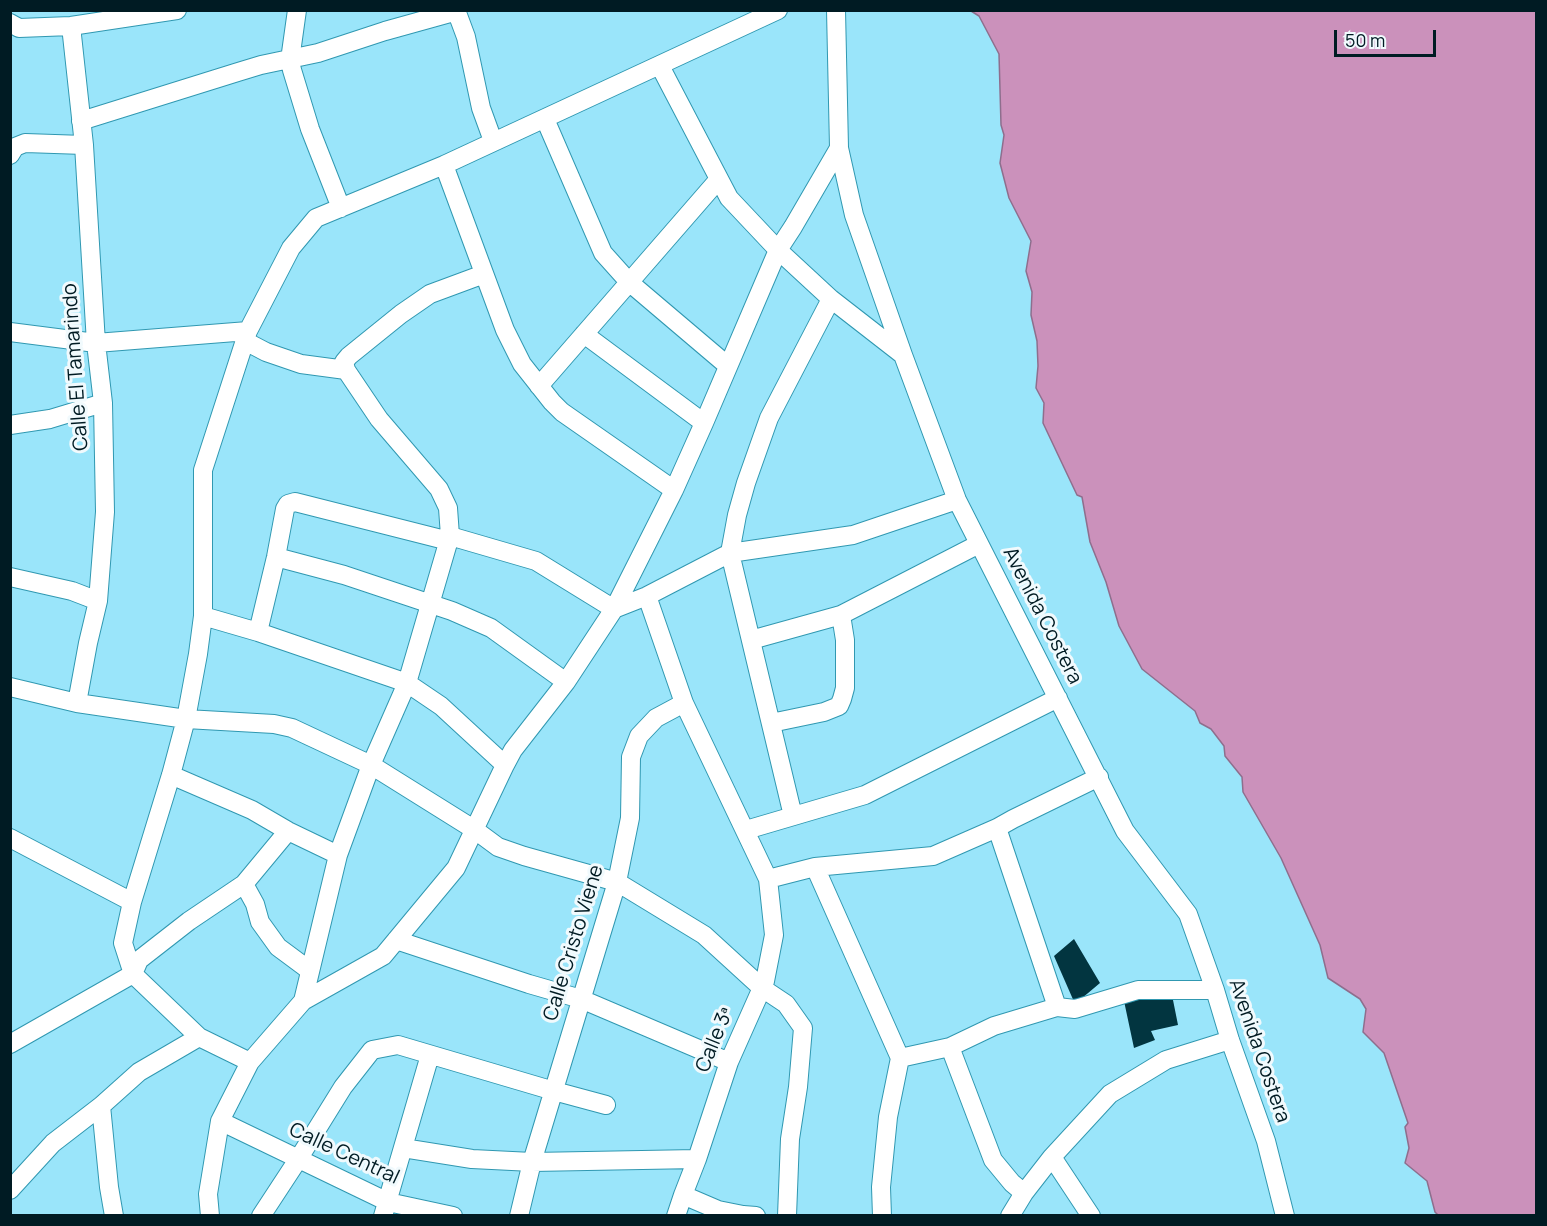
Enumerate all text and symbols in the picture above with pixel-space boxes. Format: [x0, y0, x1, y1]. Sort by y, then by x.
scale bar [1337, 18, 1439, 56]
text: 50 m [1345, 28, 1385, 52]
street label: Calle El Tamarindo [58, 283, 94, 451]
street label: Avenida Costera [997, 544, 1087, 688]
street label: Calle Cristo Viene [539, 862, 609, 1024]
street label: Avenida Costera [1223, 976, 1295, 1126]
street label: Calle 3ª [691, 1004, 739, 1076]
street label: Calle Central [285, 1118, 403, 1190]

